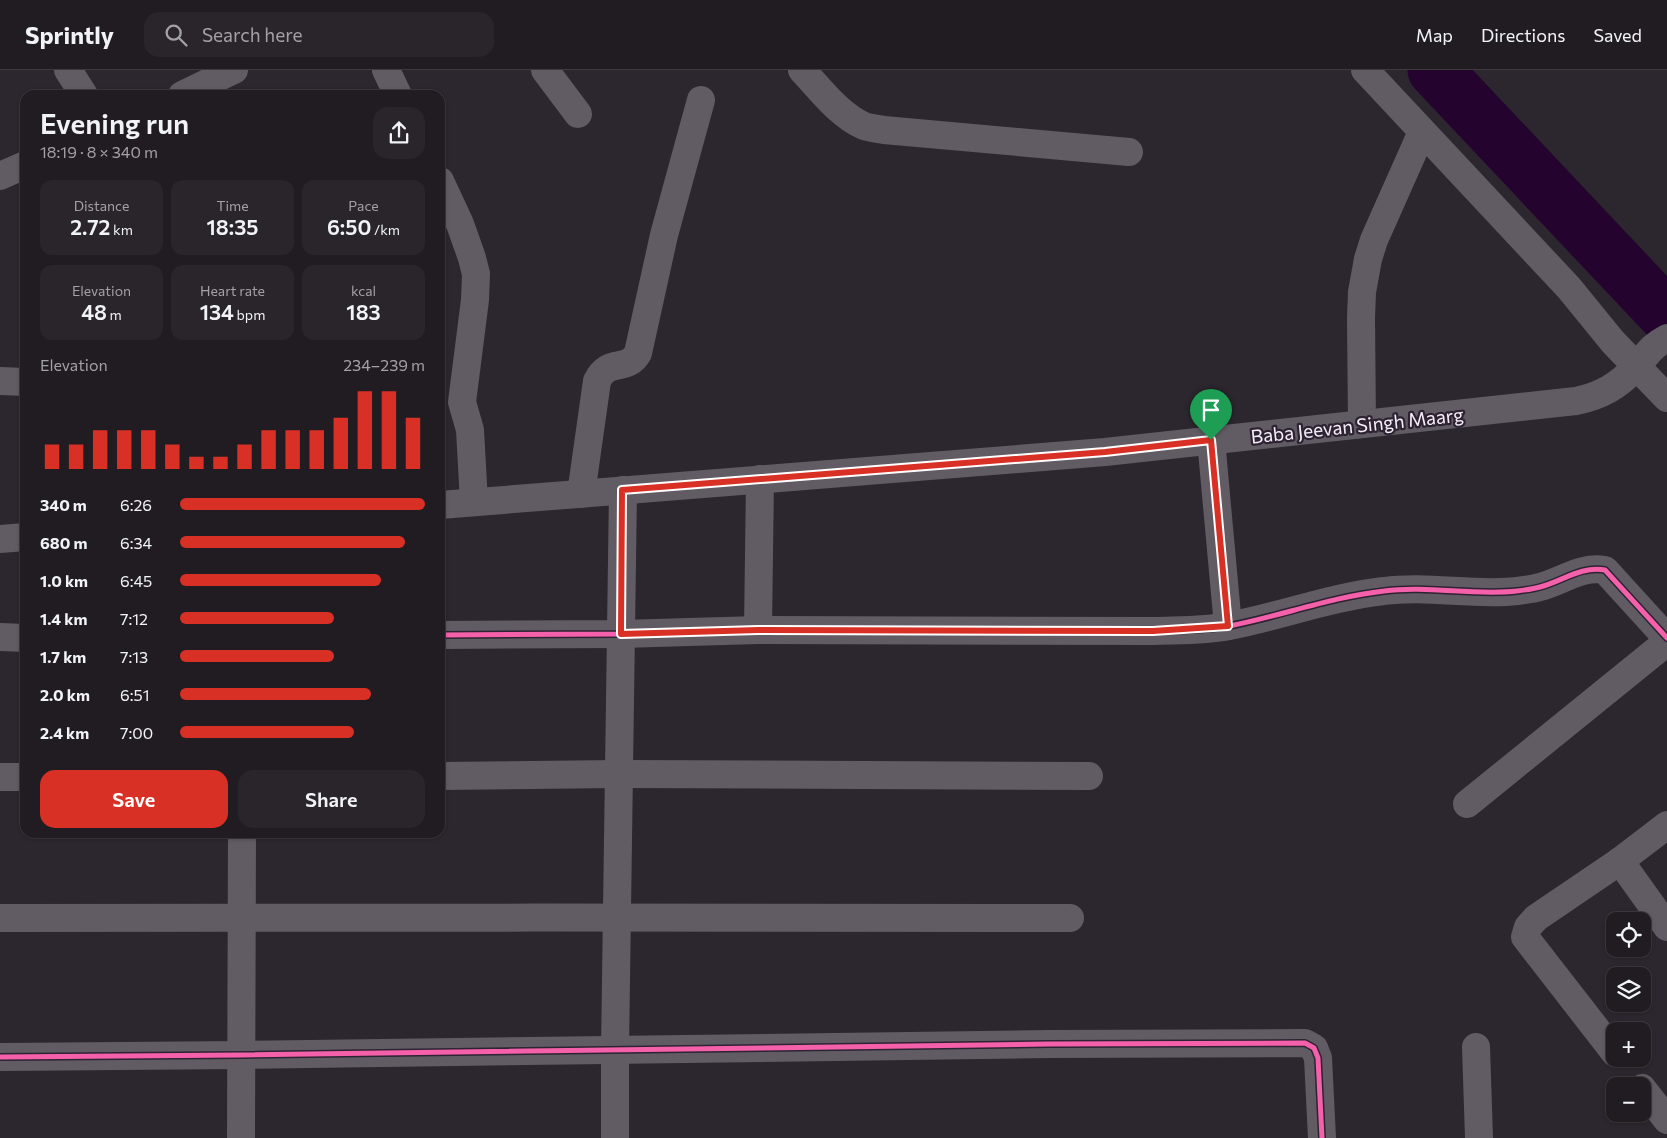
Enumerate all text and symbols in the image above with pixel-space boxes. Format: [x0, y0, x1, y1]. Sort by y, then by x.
search box [144, 12, 494, 57]
text: Sprintly [25, 20, 114, 49]
icon: search [162, 21, 190, 49]
text: Search here [202, 23, 302, 46]
text: Map [1416, 24, 1453, 46]
text: Directions [1481, 24, 1565, 46]
text: Saved [1593, 24, 1642, 46]
text: Evening run [40, 106, 189, 140]
button: share [373, 107, 425, 159]
text: 18:19 · 8 × 340 m [40, 142, 158, 161]
text: Distance [74, 197, 129, 214]
text: Time [216, 197, 249, 214]
text: Pace [348, 197, 379, 214]
text: 2.72 [70, 214, 110, 239]
text: 18:35 [207, 214, 258, 239]
text: 6:50 [327, 214, 371, 239]
text: km [110, 221, 133, 238]
text: /km [371, 221, 400, 238]
text: Elevation [72, 282, 131, 299]
text: Heart rate [200, 282, 265, 299]
text: kcal [351, 282, 376, 299]
text: 48 [81, 299, 107, 324]
text: 134 [200, 299, 234, 324]
text: 183 [346, 299, 381, 324]
text: m [107, 306, 122, 323]
text: bpm [234, 306, 265, 323]
text: Elevation [40, 355, 108, 374]
text: 234–239 m [343, 355, 425, 374]
pin [1190, 389, 1232, 440]
icon: arrive [1197, 396, 1225, 424]
street label: Baba Jeevan Singh Maarg [1249, 402, 1465, 448]
text: 340 m [40, 495, 87, 514]
text: 6:26 [120, 495, 152, 514]
text: 680 m [40, 533, 87, 552]
text: 6:34 [120, 533, 152, 552]
text: 1.0 km [40, 571, 88, 590]
text: 6:45 [120, 571, 152, 590]
text: 1.4 km [40, 609, 87, 628]
text: 7:12 [120, 609, 148, 628]
text: 1.7 km [40, 647, 86, 666]
text: 7:13 [120, 647, 148, 666]
text: 2.0 km [40, 685, 90, 704]
text: 6:51 [120, 685, 150, 704]
text: 2.4 km [40, 723, 89, 742]
text: 7:00 [120, 723, 153, 742]
button: Save [40, 770, 228, 828]
button: Share [238, 770, 425, 828]
map controls [1606, 912, 1651, 1122]
button: locate [1606, 912, 1651, 957]
button: layers [1606, 967, 1651, 1012]
button: + [1606, 1022, 1651, 1067]
button: − [1606, 1077, 1651, 1122]

